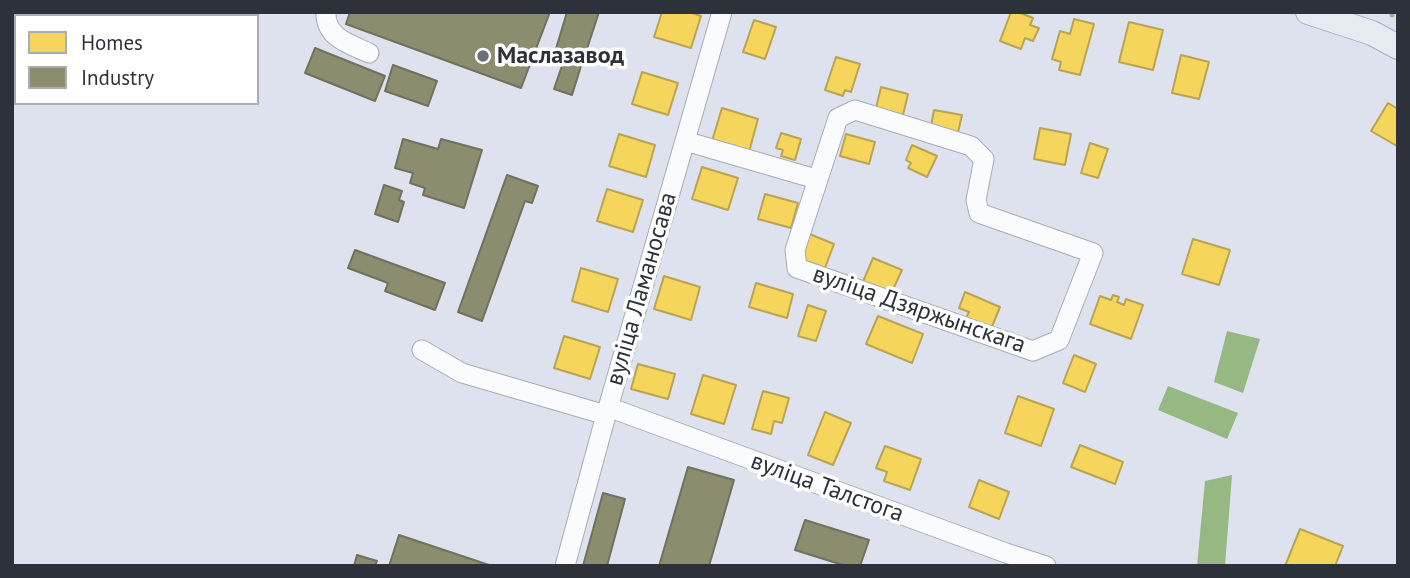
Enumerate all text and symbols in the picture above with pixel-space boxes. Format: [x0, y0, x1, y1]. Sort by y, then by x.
legend [14, 14, 259, 105]
text: Homes [81, 29, 143, 56]
place label: Маслазавод [497, 42, 624, 70]
marker: Маслазавод [475, 48, 491, 64]
text: Industry [81, 64, 154, 91]
street label: вуліца Ламаносава [601, 189, 683, 389]
street label: вуліца Дзяржынскага [809, 260, 1029, 360]
street label: вуліца Талстога [747, 447, 907, 529]

